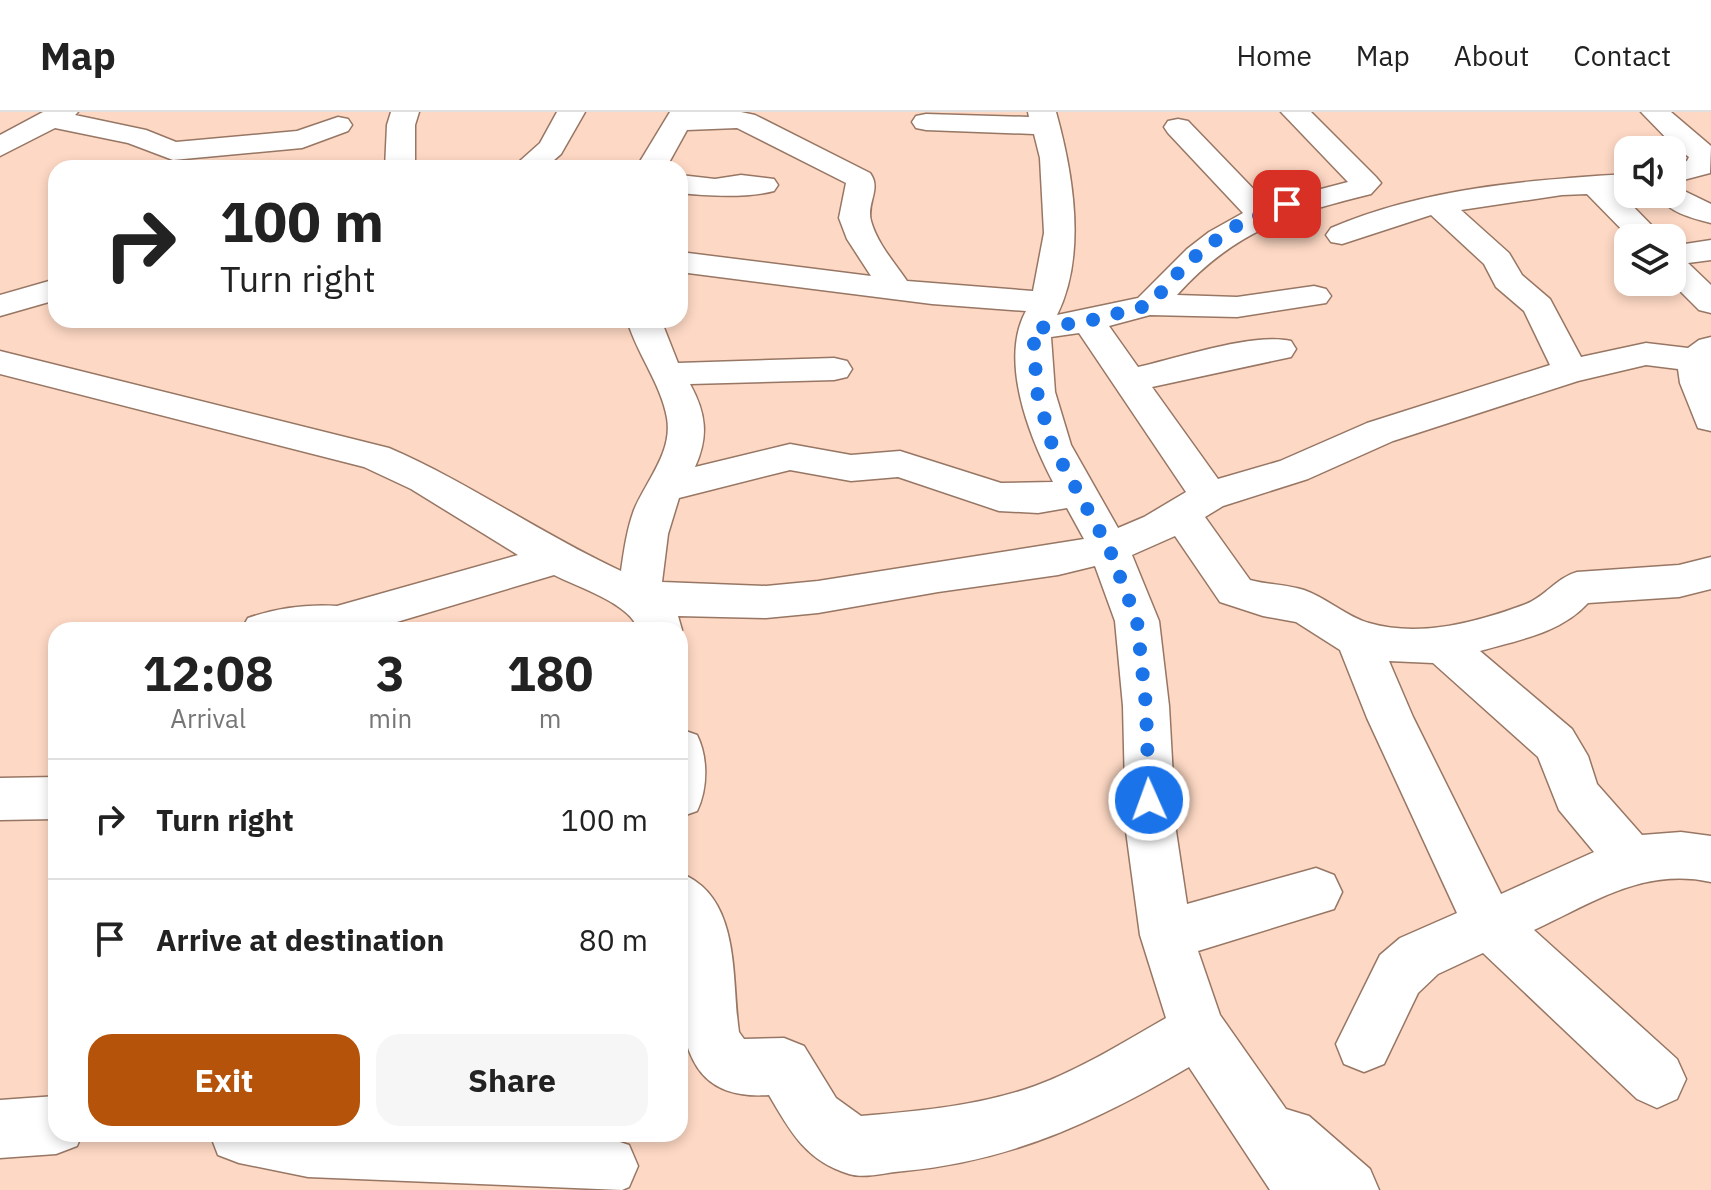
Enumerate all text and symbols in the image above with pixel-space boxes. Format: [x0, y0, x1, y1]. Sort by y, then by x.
text: Map [40, 31, 116, 80]
text: Home [1236, 37, 1312, 74]
text: Map [1356, 37, 1410, 74]
text: About [1454, 37, 1529, 74]
text: Contact [1573, 37, 1671, 74]
map controls [1614, 136, 1686, 296]
button: sound [1614, 136, 1686, 208]
pin [1253, 170, 1321, 238]
icon: arrive [1265, 182, 1309, 226]
text: 100 m [220, 185, 384, 257]
icon: right [88, 192, 192, 296]
button: layers [1614, 224, 1686, 296]
text: Turn right [220, 255, 376, 302]
text: 12:08 [143, 642, 274, 704]
text: 3 [376, 642, 405, 704]
text: 180 [507, 642, 593, 704]
text: Arrival [170, 701, 246, 735]
text: min [368, 701, 412, 735]
text: m [539, 701, 561, 735]
position arrow [1107, 758, 1191, 842]
icon: right [88, 797, 132, 841]
text: Turn right [156, 800, 294, 839]
text: 100 m [561, 800, 648, 839]
icon: arrive [88, 917, 132, 961]
text: Arrive at destination [156, 920, 444, 959]
text: 80 m [579, 920, 648, 959]
button: Exit [88, 1034, 360, 1126]
button: Share [376, 1034, 648, 1126]

